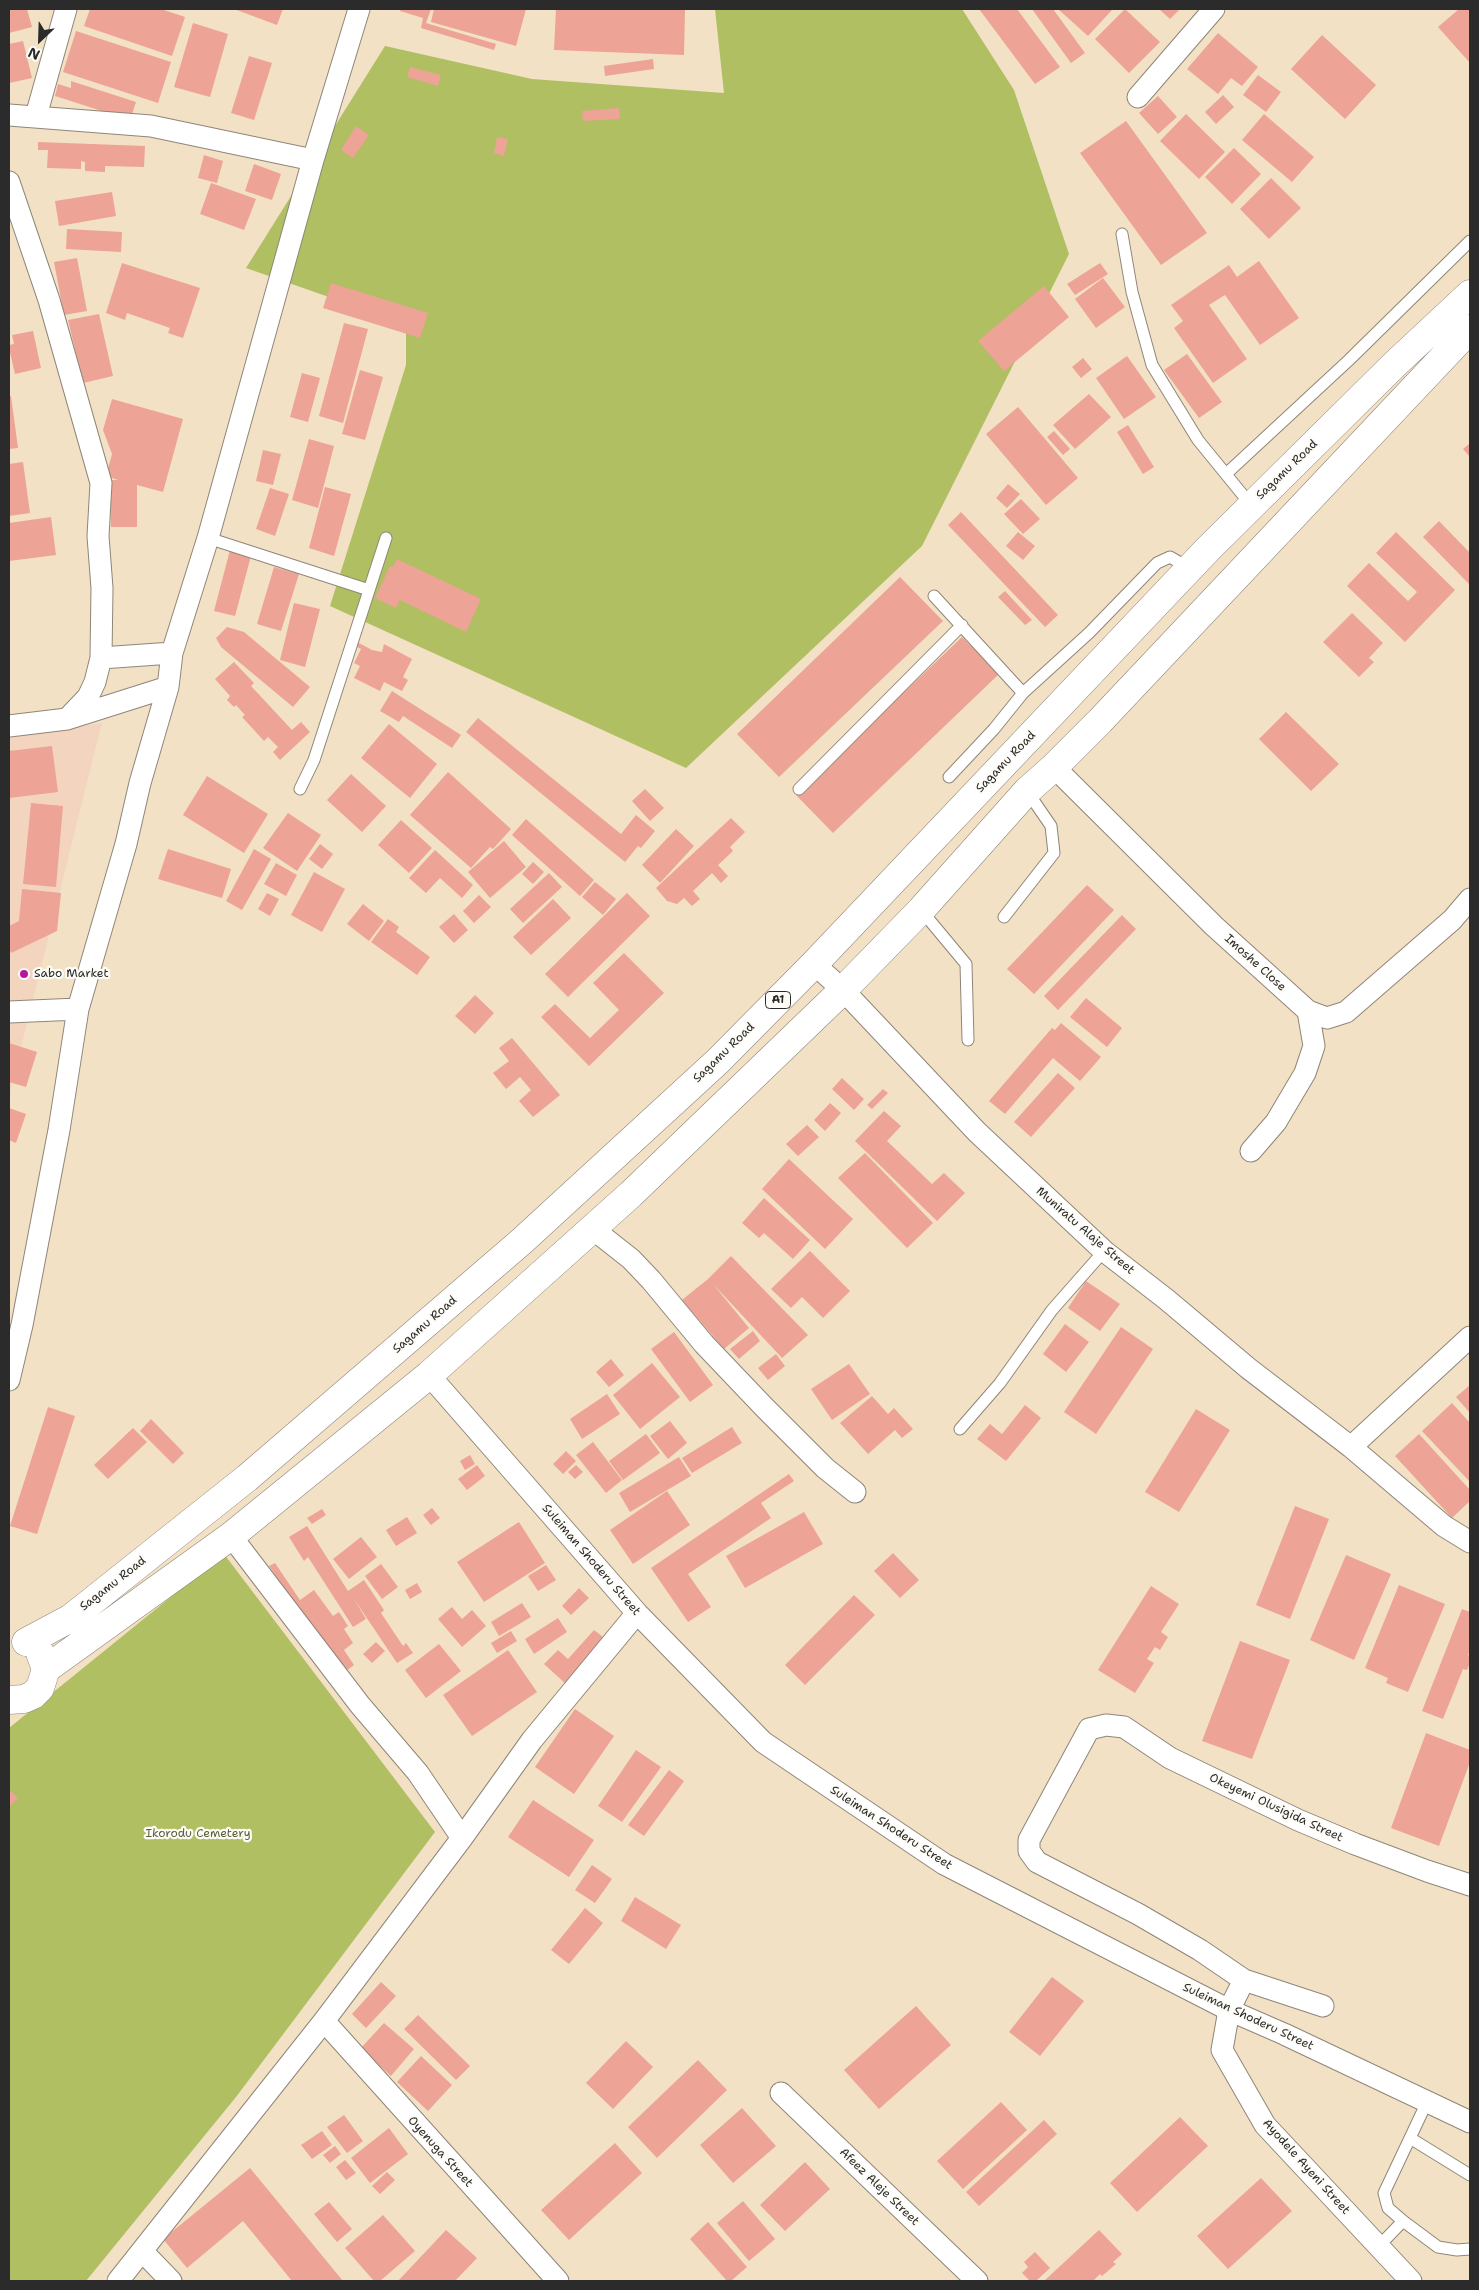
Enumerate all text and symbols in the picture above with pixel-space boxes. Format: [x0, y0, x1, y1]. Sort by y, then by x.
north arrow [15, 15, 65, 65]
text: N [25, 43, 43, 64]
street label: Sagamu Road [1253, 437, 1321, 503]
street label: Sagamu Road [973, 728, 1039, 796]
street label: Imoshe Close [1221, 932, 1289, 994]
place label: Sabo Market [34, 967, 109, 981]
marker: Sabo Market [18, 968, 30, 980]
road number: A1 [766, 992, 790, 1008]
street label: Sagamu Road [690, 1020, 758, 1086]
street label: Muniratu Alaje Street [1033, 1184, 1137, 1278]
street label: Sagamu Road [390, 1293, 460, 1357]
street label: Suleiman Shoderu Street [539, 1501, 643, 1619]
street label: Sagamu Road [77, 1554, 149, 1614]
street label: Okeyemi Olusigida Street [1207, 1771, 1345, 1845]
street label: Suleiman Shoderu Street [827, 1783, 955, 1873]
park label: Ikorodu Cemetery [145, 1827, 251, 1841]
street label: Suleiman Shoderu Street [1180, 1980, 1316, 2054]
street label: Oyenuga Street [404, 2114, 476, 2190]
street label: Ayodele Ayeni Street [1259, 2116, 1353, 2218]
street label: Afeez Aleje Street [836, 2145, 922, 2229]

